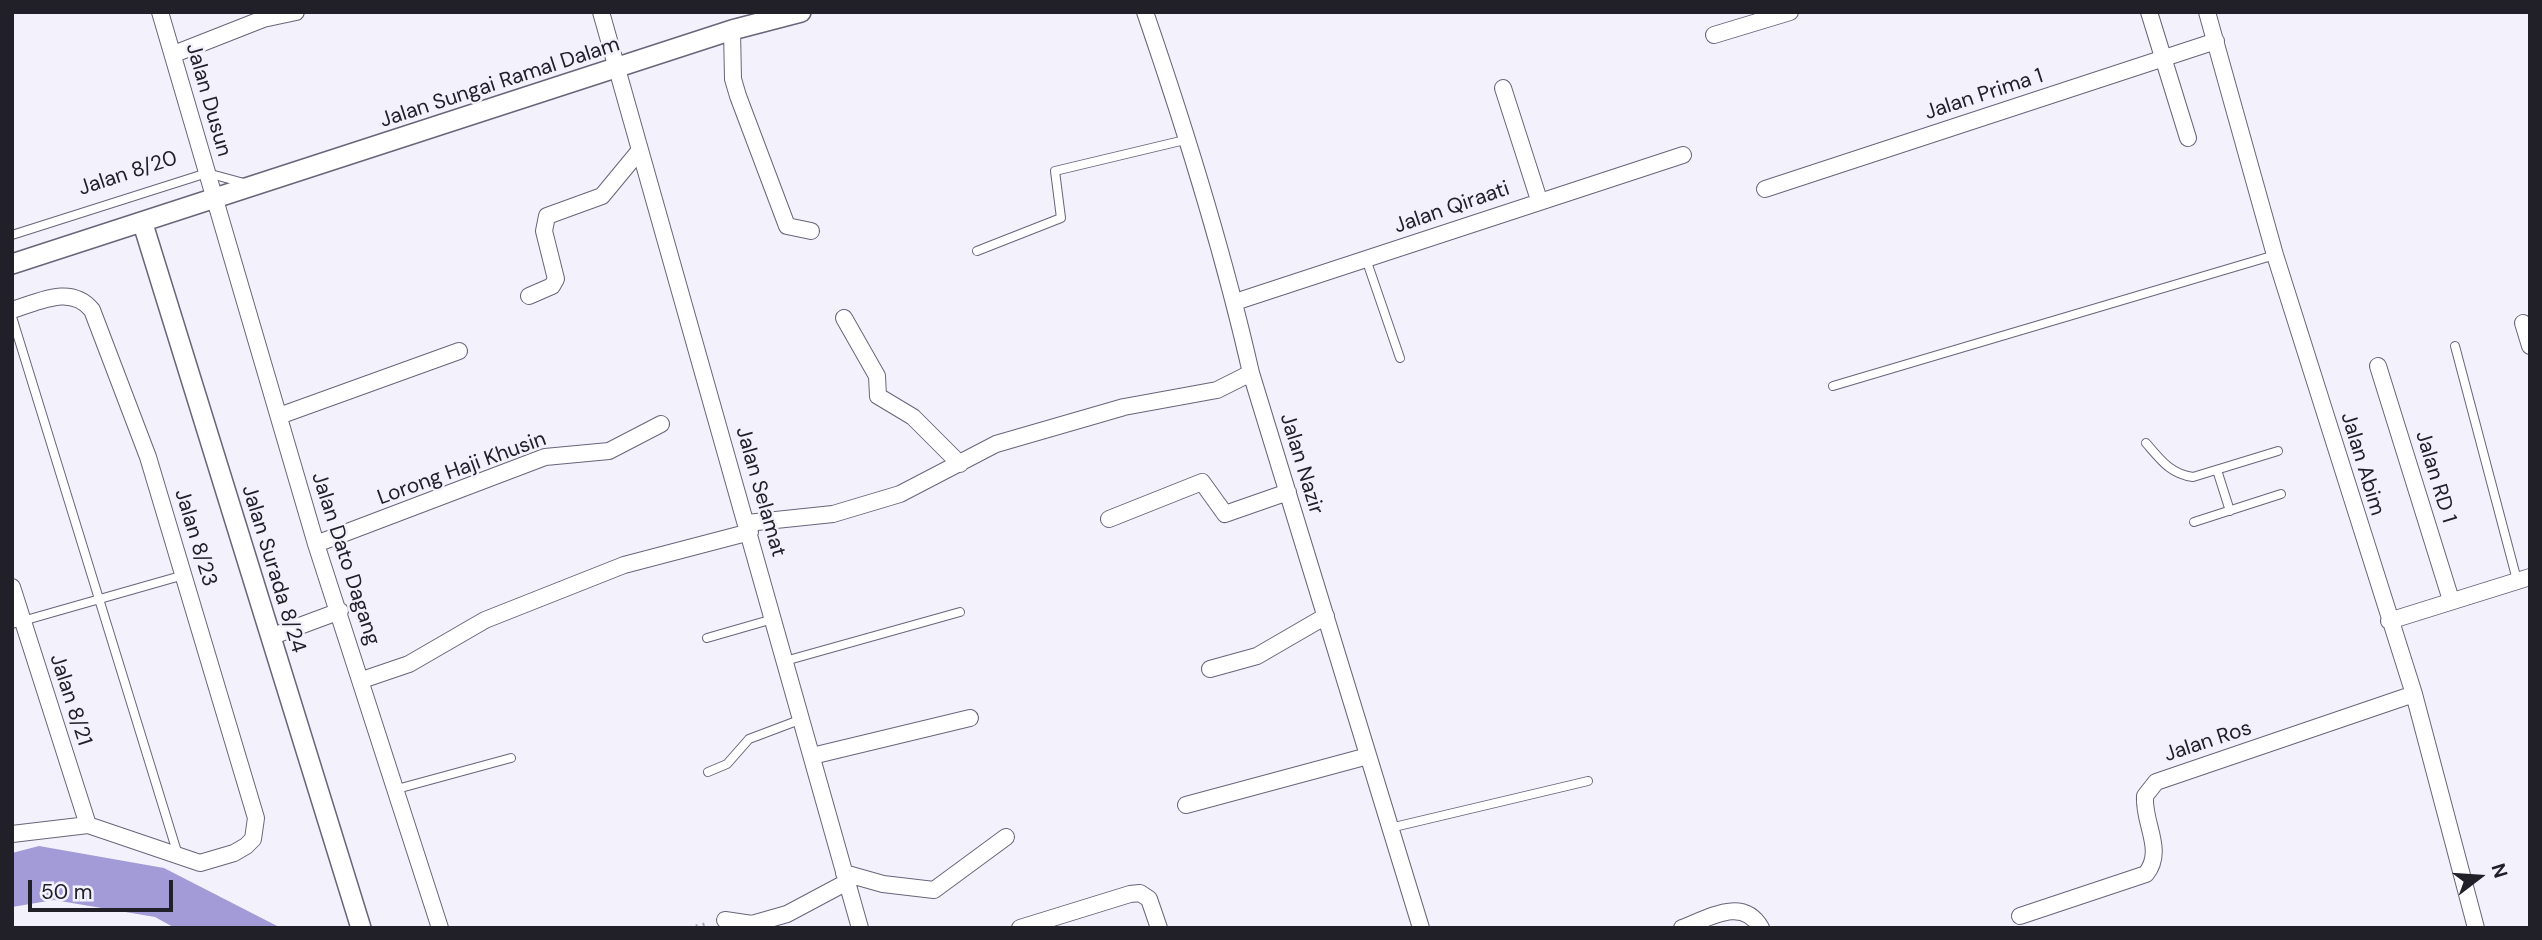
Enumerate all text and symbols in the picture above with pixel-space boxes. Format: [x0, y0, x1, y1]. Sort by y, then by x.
street label: Jalan Sungai Ramal Dalam [377, 32, 623, 134]
street label: Jalan Dusun [180, 40, 236, 160]
street label: Jalan Prima 1 [1922, 64, 2046, 126]
street label: Jalan 8/20 [75, 146, 181, 202]
street label: Jalan Qiraati [1391, 176, 1513, 240]
street label: Jalan Abim [2334, 409, 2390, 519]
street label: Jalan Nazir [1274, 411, 1328, 517]
street label: Jalan Selamat [729, 424, 791, 560]
street label: Lorong Haji Khusin [374, 427, 550, 511]
street label: Jalan RD 1 [2409, 428, 2461, 526]
street label: Jalan Dato Dagang [305, 469, 385, 649]
street label: Jalan Surada 8/24 [236, 482, 310, 656]
street label: Jalan 8/23 [168, 486, 222, 590]
street label: Jalan 8/21 [43, 651, 97, 749]
street label: Jalan Ros [2161, 716, 2255, 768]
north arrow [2444, 842, 2514, 912]
text: N [2486, 860, 2514, 881]
scale bar [32, 866, 177, 910]
text: 50 m [41, 878, 92, 906]

